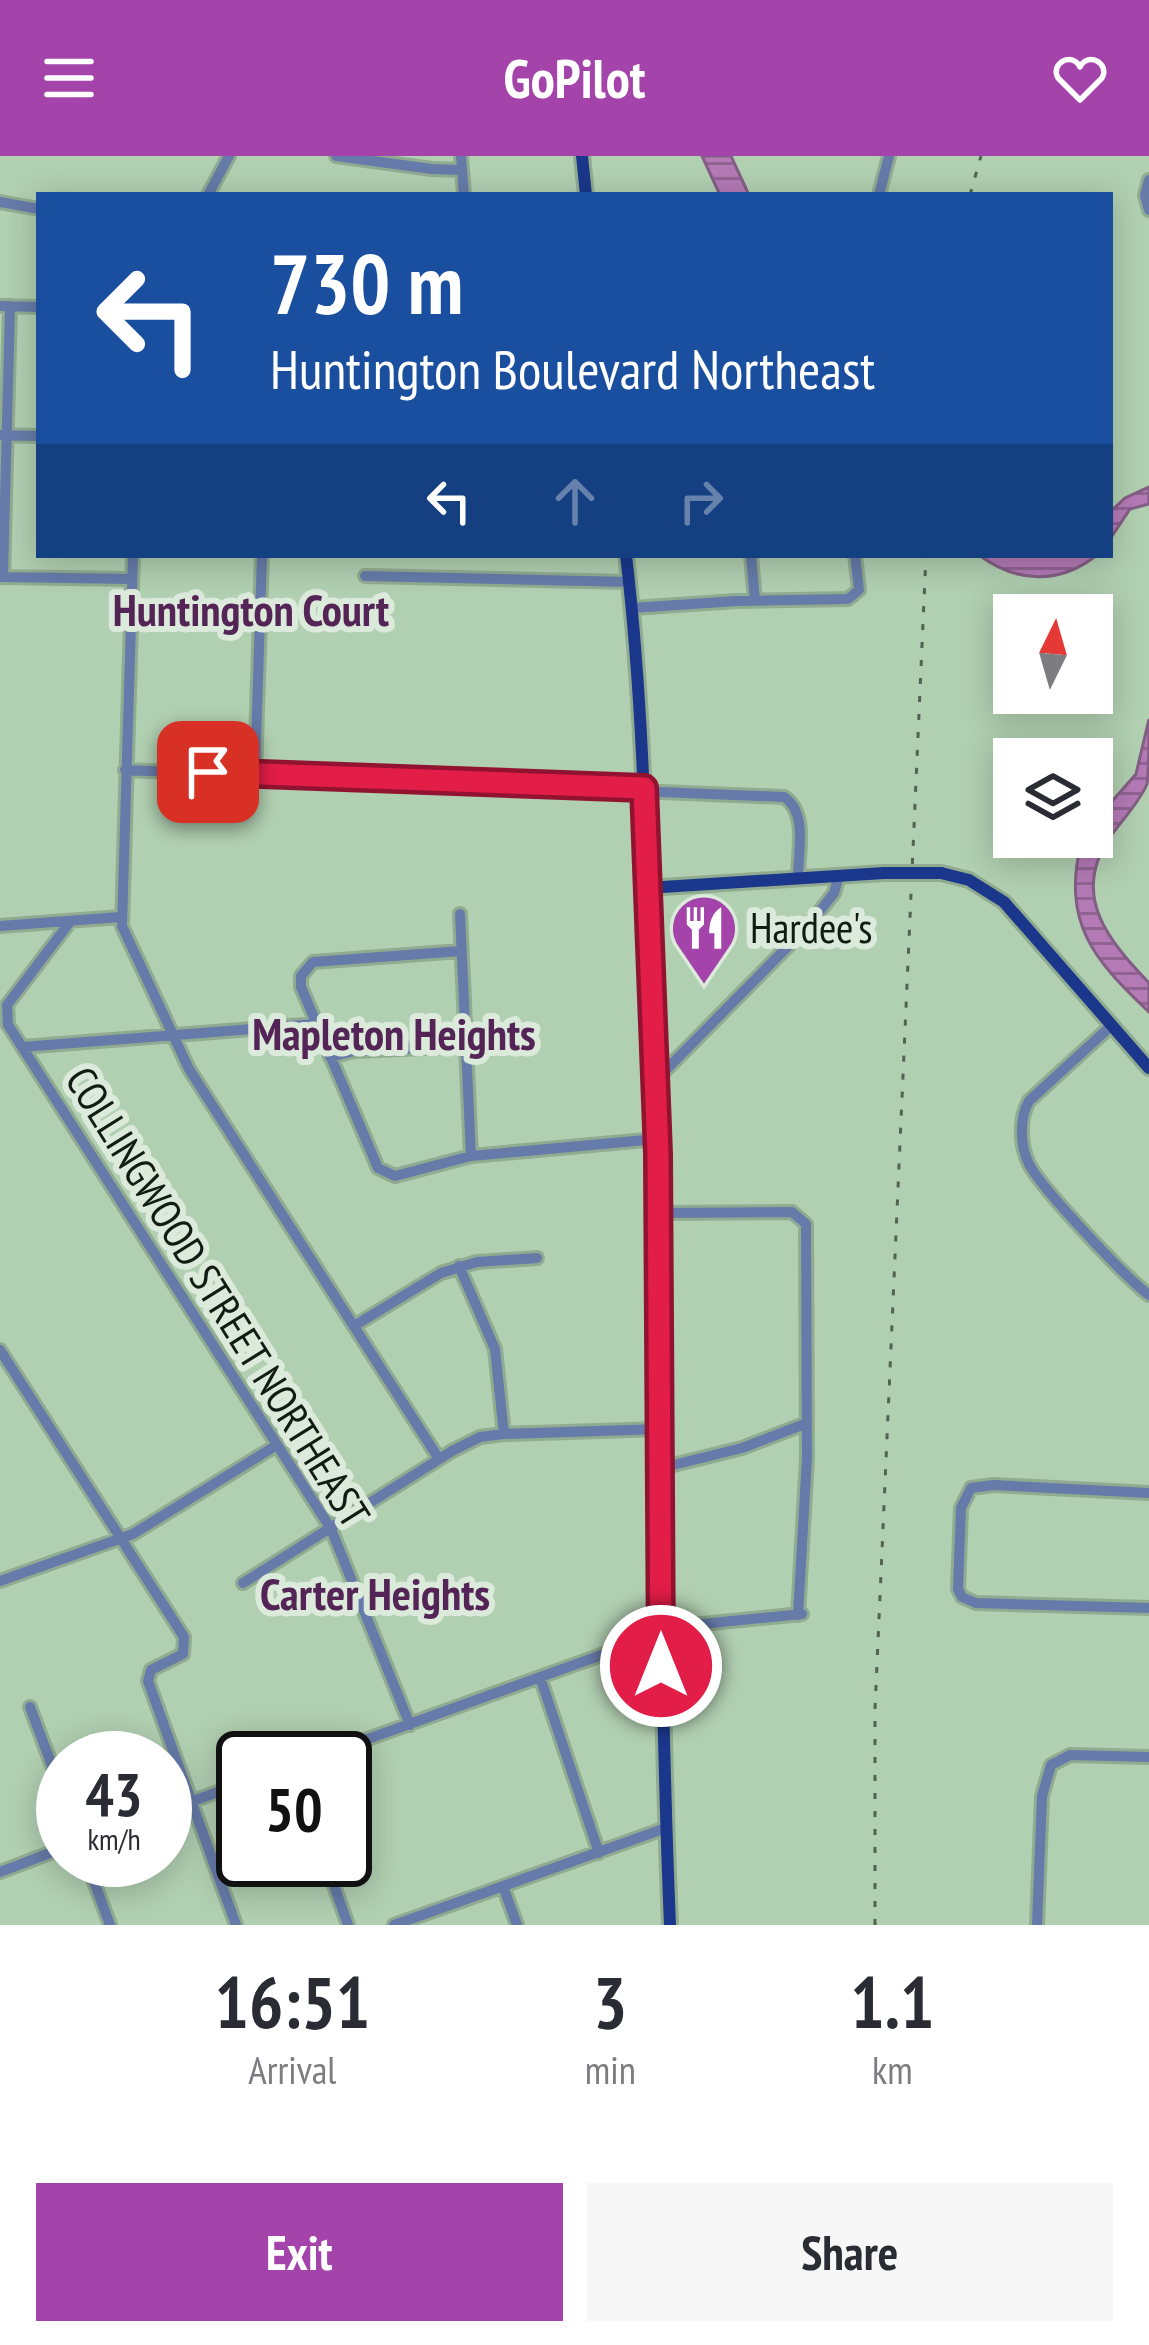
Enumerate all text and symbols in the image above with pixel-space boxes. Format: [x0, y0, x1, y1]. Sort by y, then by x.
text: GoPilot [504, 43, 645, 113]
icon: menu [36, 45, 102, 111]
icon: heart [1047, 45, 1113, 111]
text: 730 m [270, 228, 463, 337]
icon: left [72, 240, 228, 396]
text: Huntington Boulevard Northeast [270, 334, 875, 404]
icon: left [416, 468, 482, 534]
icon: ahead [542, 468, 608, 534]
icon: right [668, 468, 734, 534]
district label: Huntington Court [113, 580, 389, 638]
north arrow [993, 594, 1113, 714]
map controls [993, 594, 1113, 858]
pin [157, 721, 259, 823]
button: layers [993, 738, 1113, 858]
icon: arrive [175, 739, 241, 805]
restaurant icon: Hardee's [669, 893, 739, 987]
place label: Hardee's [750, 900, 872, 955]
district label: Mapleton Heights [252, 1004, 536, 1062]
street label: COLLINGWOOD STREET NORTHEAST [54, 1056, 383, 1537]
district label: Carter Heights [260, 1564, 490, 1622]
position arrow [598, 1603, 724, 1729]
speed limit sign: 50 [216, 1731, 372, 1887]
text: 43 [85, 1755, 143, 1833]
text: km/h [87, 1819, 141, 1858]
text: 16:51 [215, 1955, 370, 2048]
text: 3 [593, 1955, 628, 2048]
text: 1.1 [850, 1955, 934, 2048]
text: Arrival [248, 2044, 336, 2095]
text: min [585, 2044, 636, 2095]
text: km [872, 2044, 913, 2095]
button: Exit [36, 2183, 563, 2321]
button: Share [587, 2183, 1113, 2321]

